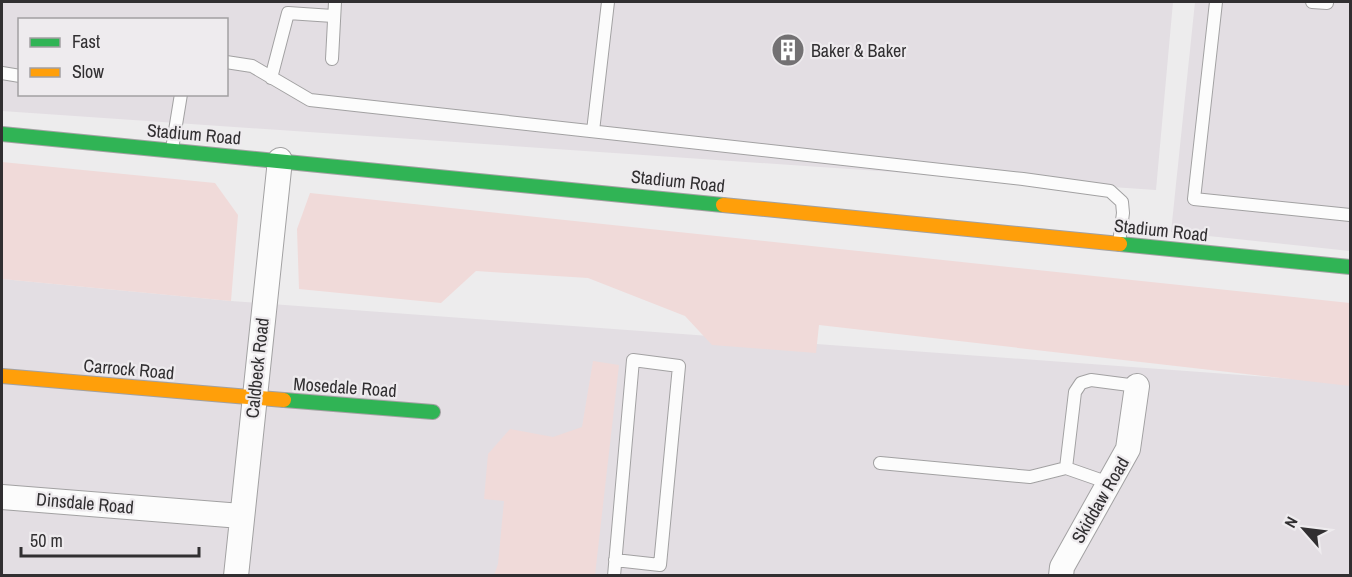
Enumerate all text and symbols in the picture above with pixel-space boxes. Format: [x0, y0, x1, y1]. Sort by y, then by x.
legend [18, 18, 228, 96]
text: Fast [72, 29, 100, 54]
building icon: Baker & Baker [770, 32, 806, 68]
place label: Baker & Baker [811, 38, 906, 63]
text: Slow [72, 59, 104, 84]
street label: Stadium Road [146, 117, 242, 151]
street label: Stadium Road [630, 164, 726, 198]
street label: Stadium Road [1113, 213, 1209, 247]
street label: Caldbeck Road [239, 317, 275, 419]
street label: Carrock Road [83, 353, 175, 385]
street label: Mosedale Road [293, 371, 397, 403]
street label: Skiddaw Road [1065, 452, 1135, 548]
street label: Dinsdale Road [35, 486, 135, 520]
north arrow [1274, 499, 1334, 559]
text: N [1279, 513, 1303, 531]
scale bar [21, 520, 200, 558]
text: 50 m [30, 528, 63, 553]

